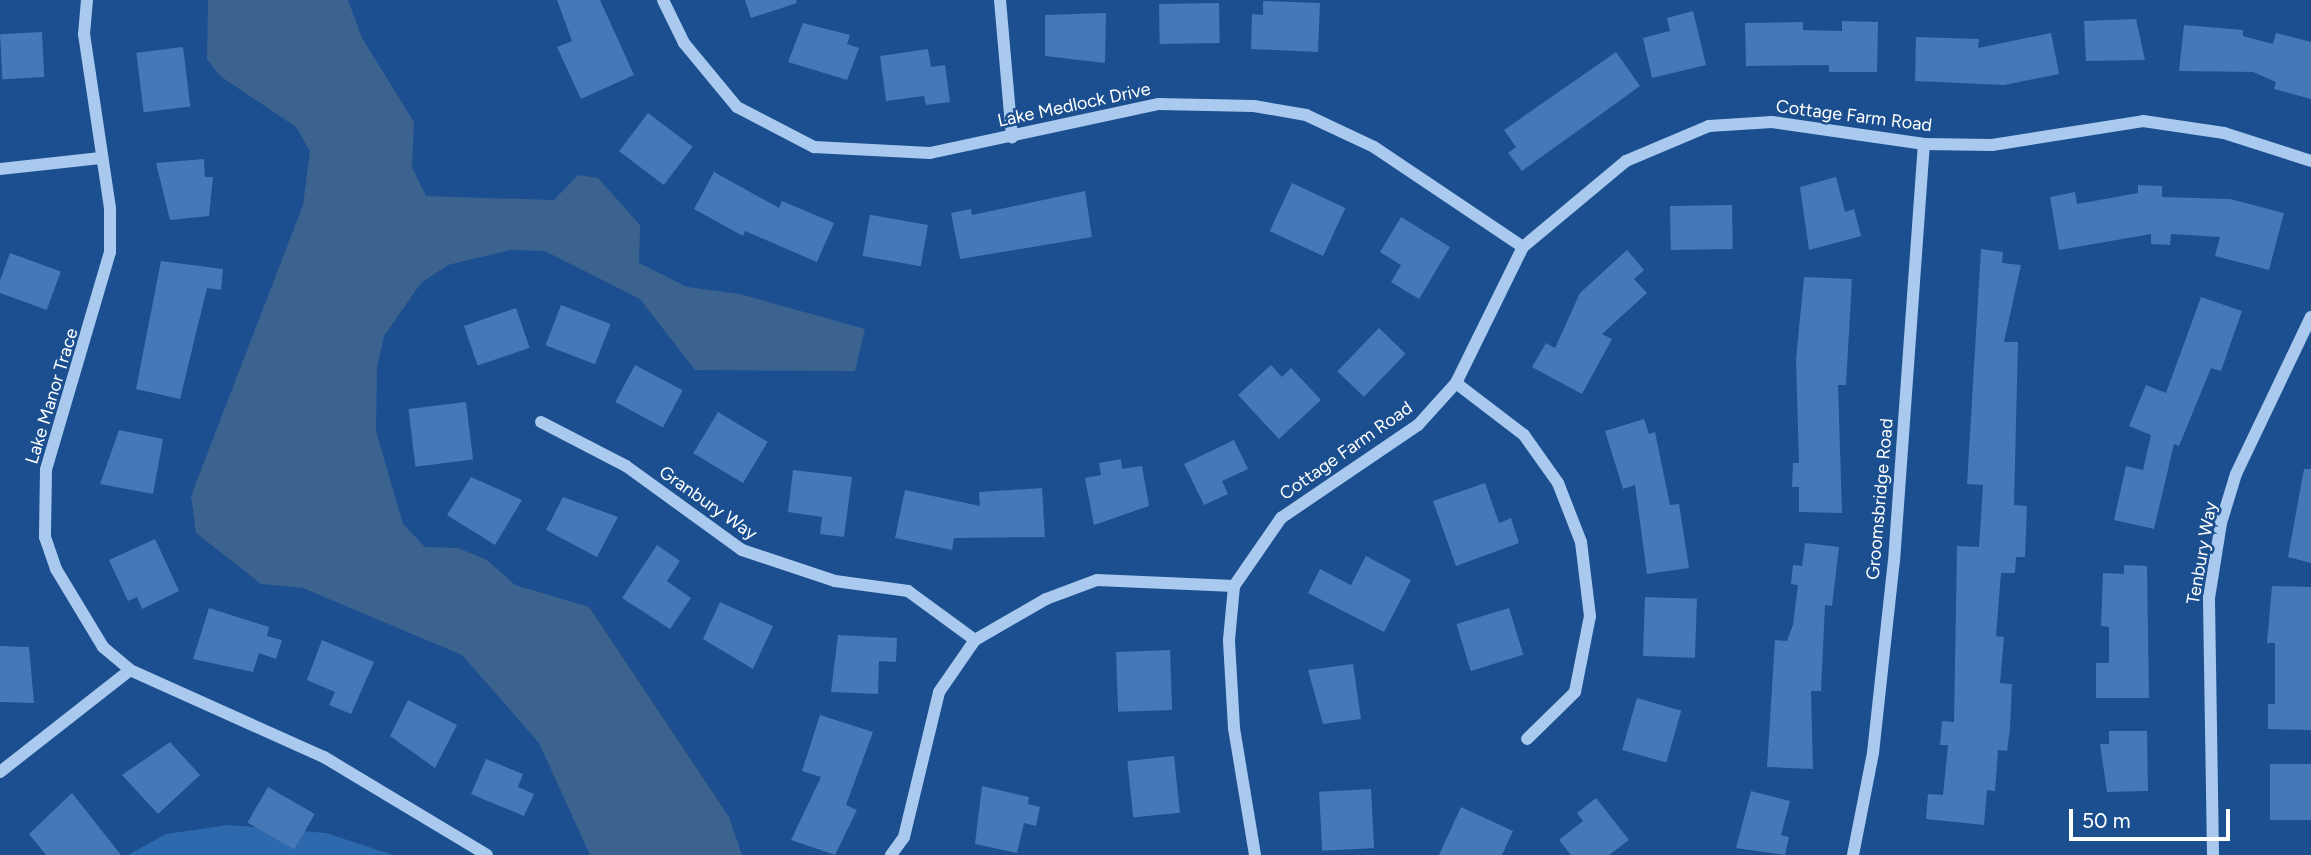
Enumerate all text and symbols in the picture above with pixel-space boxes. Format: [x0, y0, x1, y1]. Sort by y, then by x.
street label: Lake Medlock Drive [996, 78, 1152, 132]
street label: Cottage Farm Road [1775, 96, 1933, 136]
street label: Lake Manor Trace [21, 326, 83, 466]
street label: Cottage Farm Road [1275, 397, 1417, 505]
street label: Groomsbridge Road [1862, 417, 1898, 581]
street label: Granbury Way [655, 461, 761, 545]
street label: Tenbury Way [2182, 500, 2222, 606]
scale bar [2073, 796, 2234, 840]
text: 50 m [2082, 808, 2131, 833]

